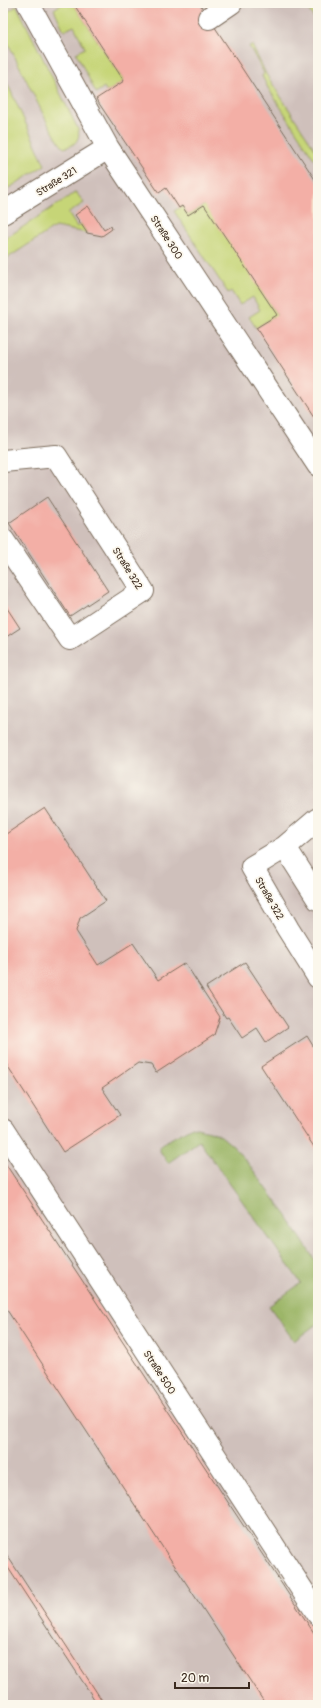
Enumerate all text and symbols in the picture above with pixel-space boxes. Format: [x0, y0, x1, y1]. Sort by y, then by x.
street label: Straße 321 [34, 165, 79, 199]
street label: Straße 300 [148, 213, 185, 262]
street label: Straße 322 [110, 545, 145, 592]
street label: Straße 322 [252, 875, 286, 922]
street label: Straße 500 [141, 1348, 178, 1397]
scale bar [175, 1664, 249, 1690]
text: 20 m [181, 1671, 210, 1686]

